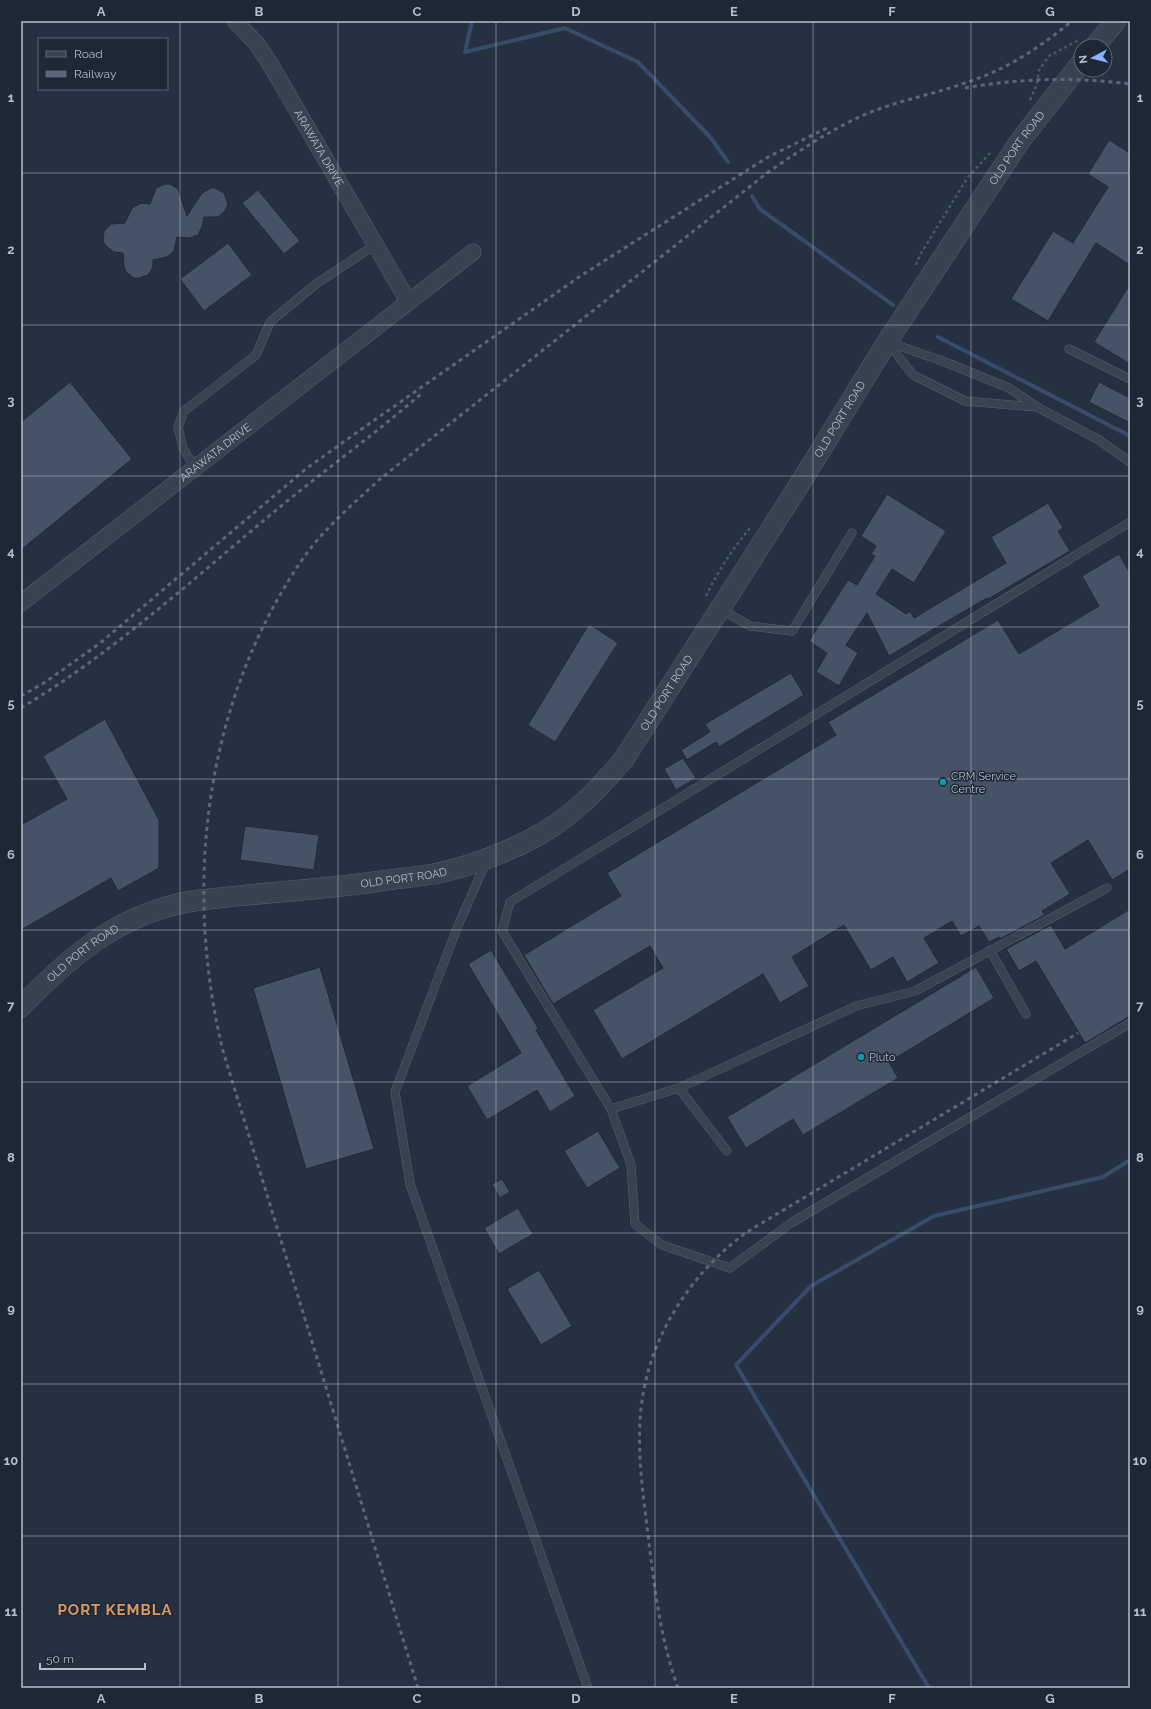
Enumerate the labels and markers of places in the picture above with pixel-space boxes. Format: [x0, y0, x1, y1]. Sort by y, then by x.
place label: CRM Service Centre [951, 770, 1016, 796]
marker: CRM Service Centre [938, 777, 948, 787]
place label: Pluto [869, 1051, 896, 1064]
marker: Pluto [856, 1052, 866, 1062]

